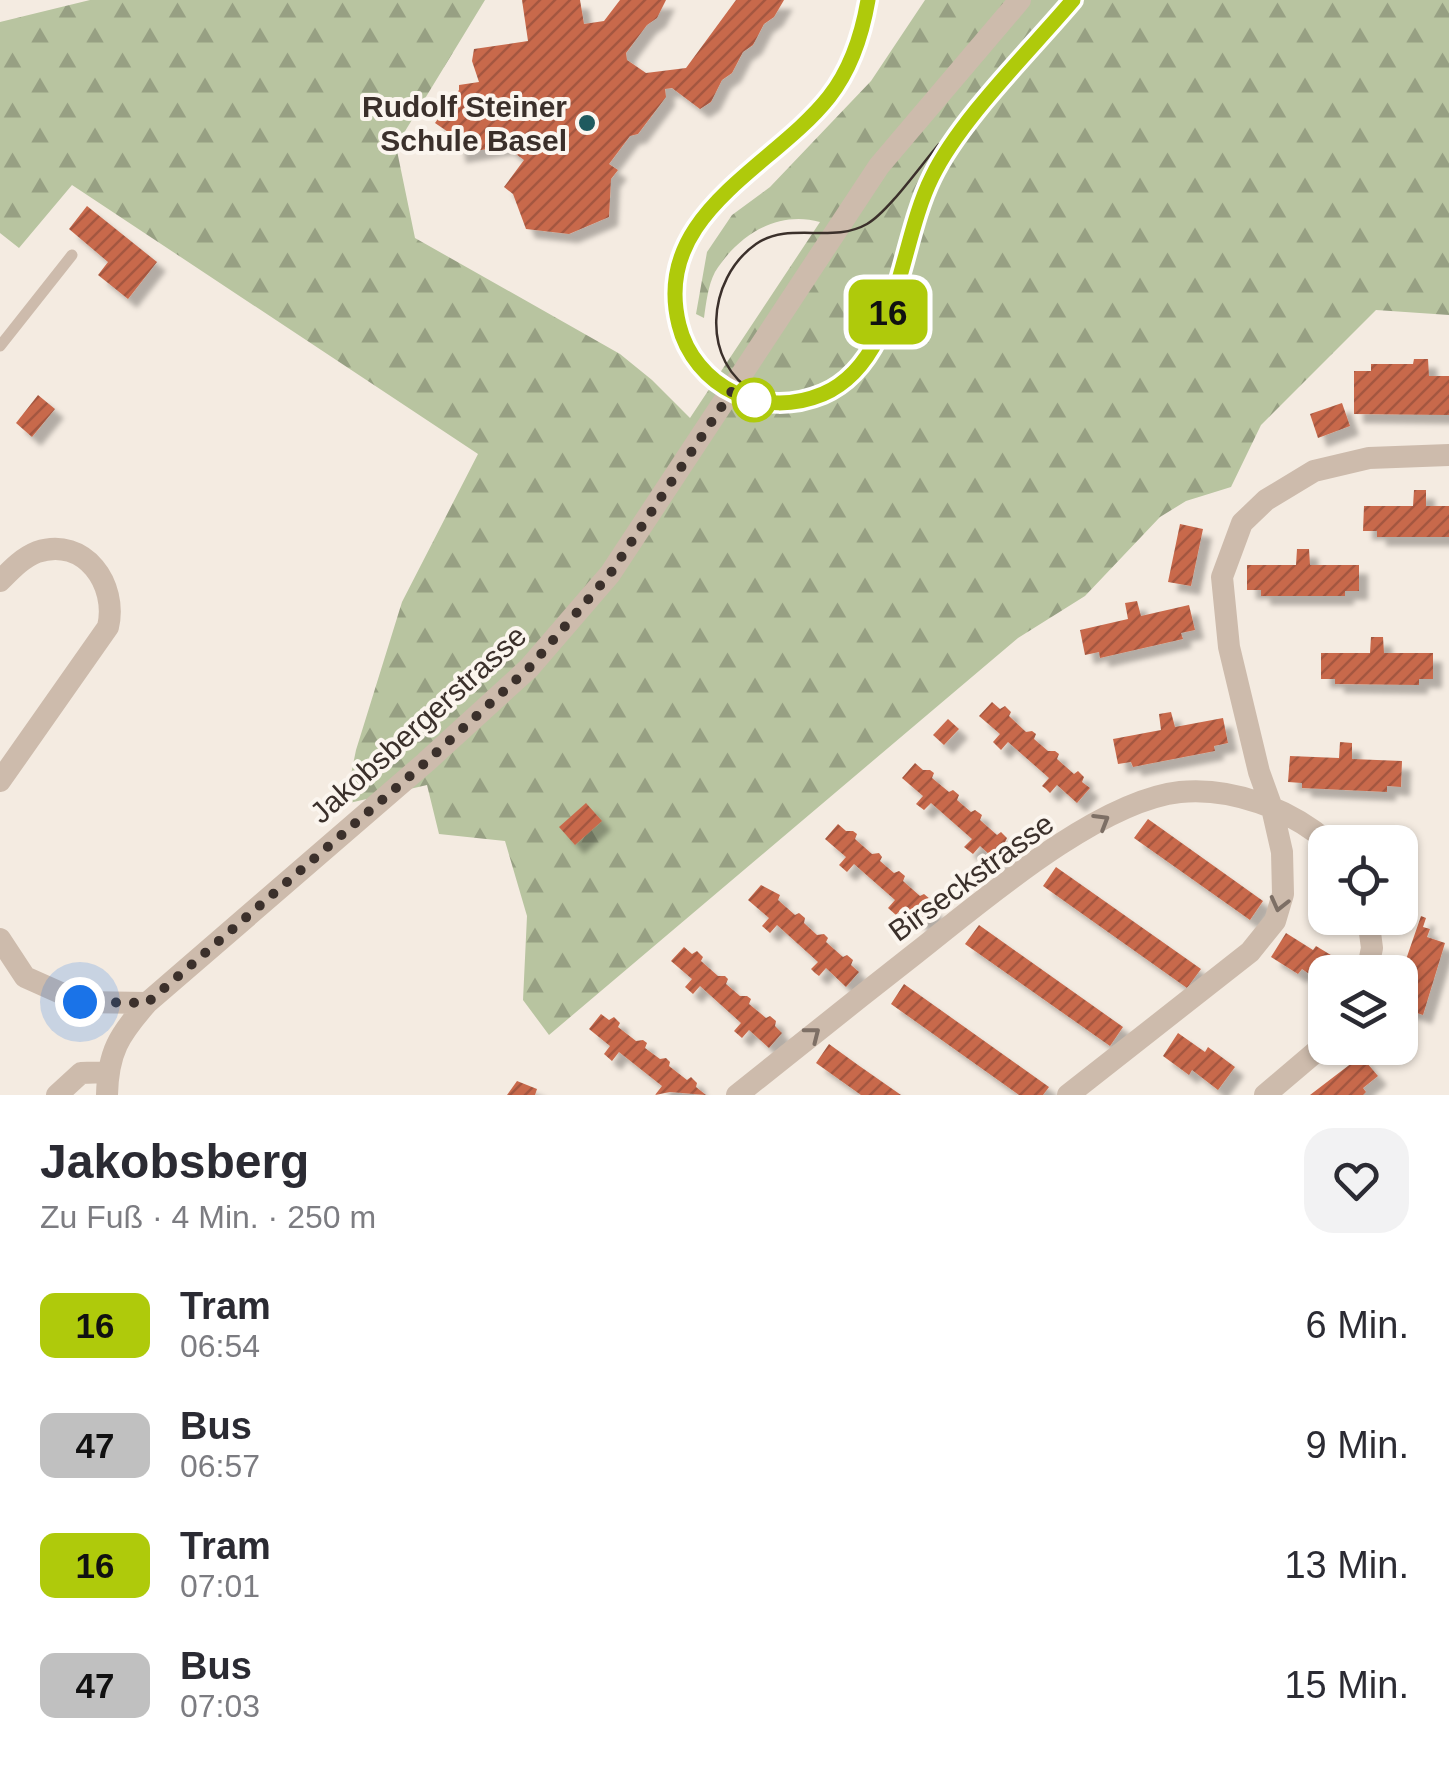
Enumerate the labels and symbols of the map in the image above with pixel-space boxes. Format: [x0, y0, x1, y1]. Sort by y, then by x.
place label: Rudolf Steiner Schule Basel [362, 90, 567, 157]
marker: Rudolf Steiner Schule Basel [576, 112, 598, 134]
line badge: 16 [843, 280, 933, 344]
unlabelled marker [733, 379, 775, 421]
street label: Jakobsbergerstrasse [303, 619, 533, 829]
street label: Birseckstrasse [882, 806, 1060, 948]
one-way arrow [1091, 814, 1109, 833]
one-way arrow [1270, 895, 1291, 912]
your location [55, 977, 105, 1027]
one-way arrow [802, 1029, 820, 1046]

